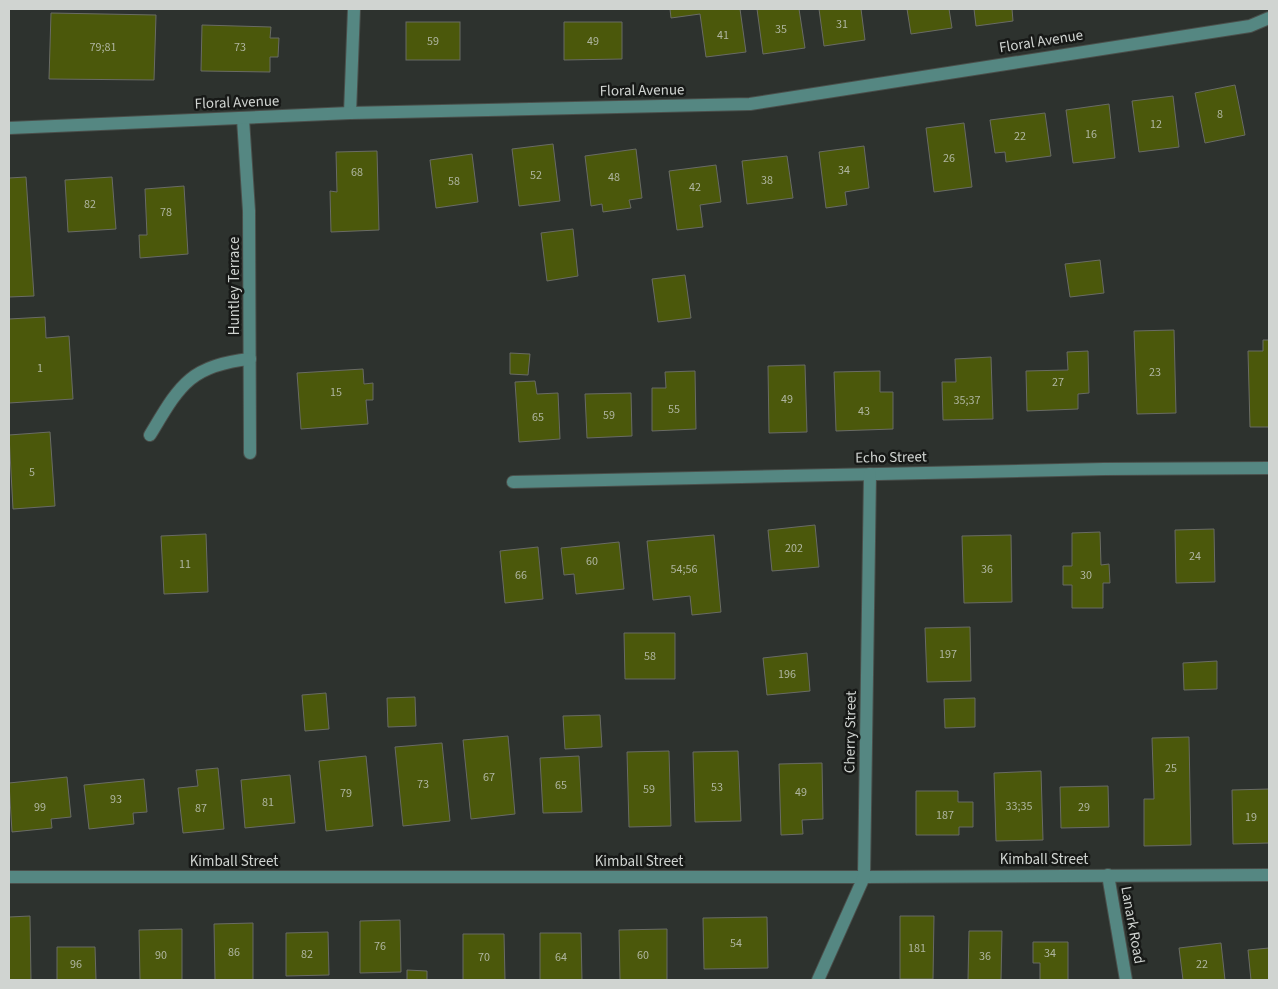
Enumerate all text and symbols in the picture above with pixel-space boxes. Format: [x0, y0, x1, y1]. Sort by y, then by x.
house number: 31 [836, 16, 848, 33]
house number: 35 [775, 21, 787, 38]
street label: Floral Avenue [998, 24, 1085, 59]
house number: 41 [717, 27, 729, 44]
house number: 59 [427, 33, 439, 50]
house number: 49 [587, 33, 599, 50]
house number: 79;81 [90, 39, 116, 56]
house number: 73 [234, 39, 246, 56]
street label: Floral Avenue [599, 79, 685, 102]
street label: Floral Avenue [194, 91, 280, 114]
house number: 8 [1217, 106, 1223, 123]
house number: 12 [1150, 116, 1162, 133]
house number: 16 [1085, 126, 1097, 143]
house number: 22 [1014, 128, 1026, 145]
house number: 26 [943, 150, 955, 167]
house number: 34 [838, 162, 850, 179]
house number: 68 [351, 164, 363, 181]
house number: 52 [530, 167, 542, 184]
house number: 48 [608, 169, 620, 186]
house number: 38 [761, 172, 773, 189]
house number: 58 [448, 173, 460, 190]
house number: 42 [689, 179, 701, 196]
house number: 82 [84, 196, 96, 213]
house number: 78 [160, 204, 172, 221]
street label: Huntley Terrace [224, 237, 245, 335]
house number: 1 [37, 360, 43, 377]
house number: 23 [1149, 364, 1161, 381]
house number: 27 [1052, 374, 1064, 391]
house number: 15 [330, 384, 342, 401]
house number: 49 [781, 391, 793, 408]
house number: 35;37 [954, 392, 980, 409]
house number: 55 [668, 401, 680, 418]
house number: 43 [858, 403, 870, 420]
house number: 59 [603, 407, 615, 424]
house number: 65 [532, 409, 544, 426]
street label: Echo Street [855, 446, 927, 469]
house number: 5 [29, 464, 35, 481]
house number: 202 [785, 540, 803, 557]
house number: 24 [1189, 548, 1201, 565]
house number: 60 [586, 553, 598, 570]
house number: 11 [179, 556, 191, 573]
house number: 54;56 [671, 561, 697, 578]
house number: 36 [981, 561, 993, 578]
house number: 66 [515, 567, 527, 584]
house number: 30 [1080, 567, 1092, 584]
house number: 197 [939, 646, 957, 663]
house number: 58 [644, 648, 656, 665]
house number: 196 [778, 666, 796, 683]
street label: Cherry Street [839, 691, 862, 773]
house number: 25 [1165, 760, 1177, 777]
house number: 67 [483, 769, 495, 786]
house number: 73 [417, 776, 429, 793]
house number: 65 [555, 777, 567, 794]
house number: 53 [711, 779, 723, 796]
house number: 59 [643, 781, 655, 798]
house number: 49 [795, 784, 807, 801]
house number: 79 [340, 785, 352, 802]
house number: 93 [110, 791, 122, 808]
house number: 81 [262, 794, 274, 811]
house number: 33;35 [1006, 798, 1032, 815]
house number: 99 [34, 799, 46, 816]
house number: 29 [1078, 799, 1090, 816]
house number: 87 [195, 800, 207, 817]
house number: 187 [936, 807, 954, 824]
house number: 19 [1245, 809, 1257, 826]
street label: Kimball Street [1000, 849, 1088, 870]
street label: Kimball Street [190, 851, 278, 872]
street label: Kimball Street [595, 851, 683, 872]
street label: Lanark Road [1115, 885, 1150, 966]
house number: 54 [730, 935, 742, 952]
house number: 76 [374, 938, 386, 955]
house number: 181 [908, 940, 926, 957]
house number: 86 [228, 944, 240, 961]
house number: 34 [1044, 945, 1056, 962]
house number: 82 [301, 946, 313, 963]
house number: 90 [155, 947, 167, 964]
house number: 60 [637, 947, 649, 964]
house number: 36 [979, 948, 991, 965]
house number: 70 [478, 949, 490, 966]
house number: 64 [555, 949, 567, 966]
house number: 96 [70, 956, 82, 973]
house number: 22 [1196, 956, 1208, 973]

